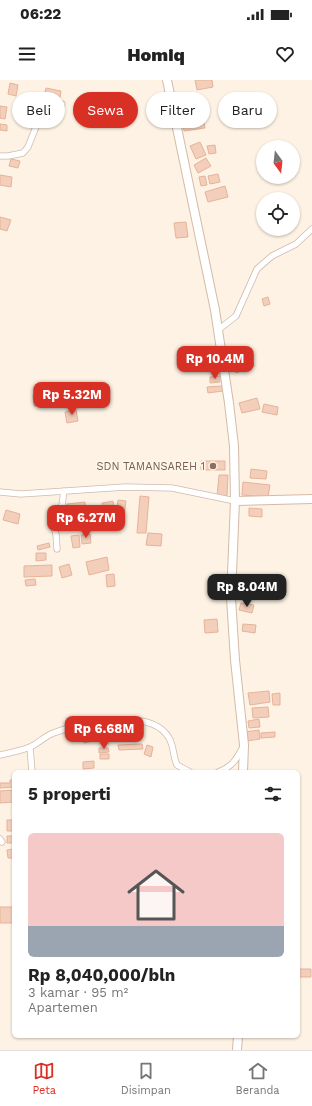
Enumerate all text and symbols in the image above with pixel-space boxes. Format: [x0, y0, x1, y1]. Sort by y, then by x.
text: 06:22 [20, 5, 61, 23]
icon: menu [16, 43, 38, 65]
icon: heart [274, 43, 296, 65]
text: Homiq [127, 44, 185, 65]
chip: Beli [12, 92, 65, 128]
chip: Sewa [73, 92, 138, 128]
chip: Filter [146, 92, 210, 128]
chip: Baru [218, 92, 277, 128]
north arrow [256, 140, 300, 184]
map controls [256, 140, 300, 236]
button: locate [256, 192, 300, 236]
pin: Rp 10.4M [174, 346, 256, 380]
text: Rp 10.4M [186, 351, 244, 366]
pin: Rp 5.32M [31, 382, 113, 416]
text: Rp 5.32M [42, 387, 102, 402]
place label: SDN TAMANSAREH 1 [96, 460, 205, 473]
marker: SDN TAMANSAREH 1 [208, 461, 218, 471]
pin: Rp 6.27M [45, 505, 127, 539]
text: Rp 6.27M [56, 510, 116, 525]
pin: Rp 8.04M [206, 574, 288, 608]
text: Rp 8.04M [216, 579, 278, 594]
pin: Rp 6.68M [63, 716, 145, 750]
text: Rp 6.68M [74, 721, 134, 736]
icon: filters [262, 783, 284, 805]
text: 5 properti [28, 784, 111, 804]
icon: home [120, 859, 192, 931]
text: Rp 8,040,000/bln [28, 965, 175, 985]
text: 3 kamar · 95 m² [28, 985, 128, 1000]
text: Apartemen [28, 1000, 98, 1015]
tab: Peta [32, 1060, 56, 1097]
tab: Disimpan [121, 1060, 171, 1097]
tab: Beranda [236, 1060, 280, 1097]

